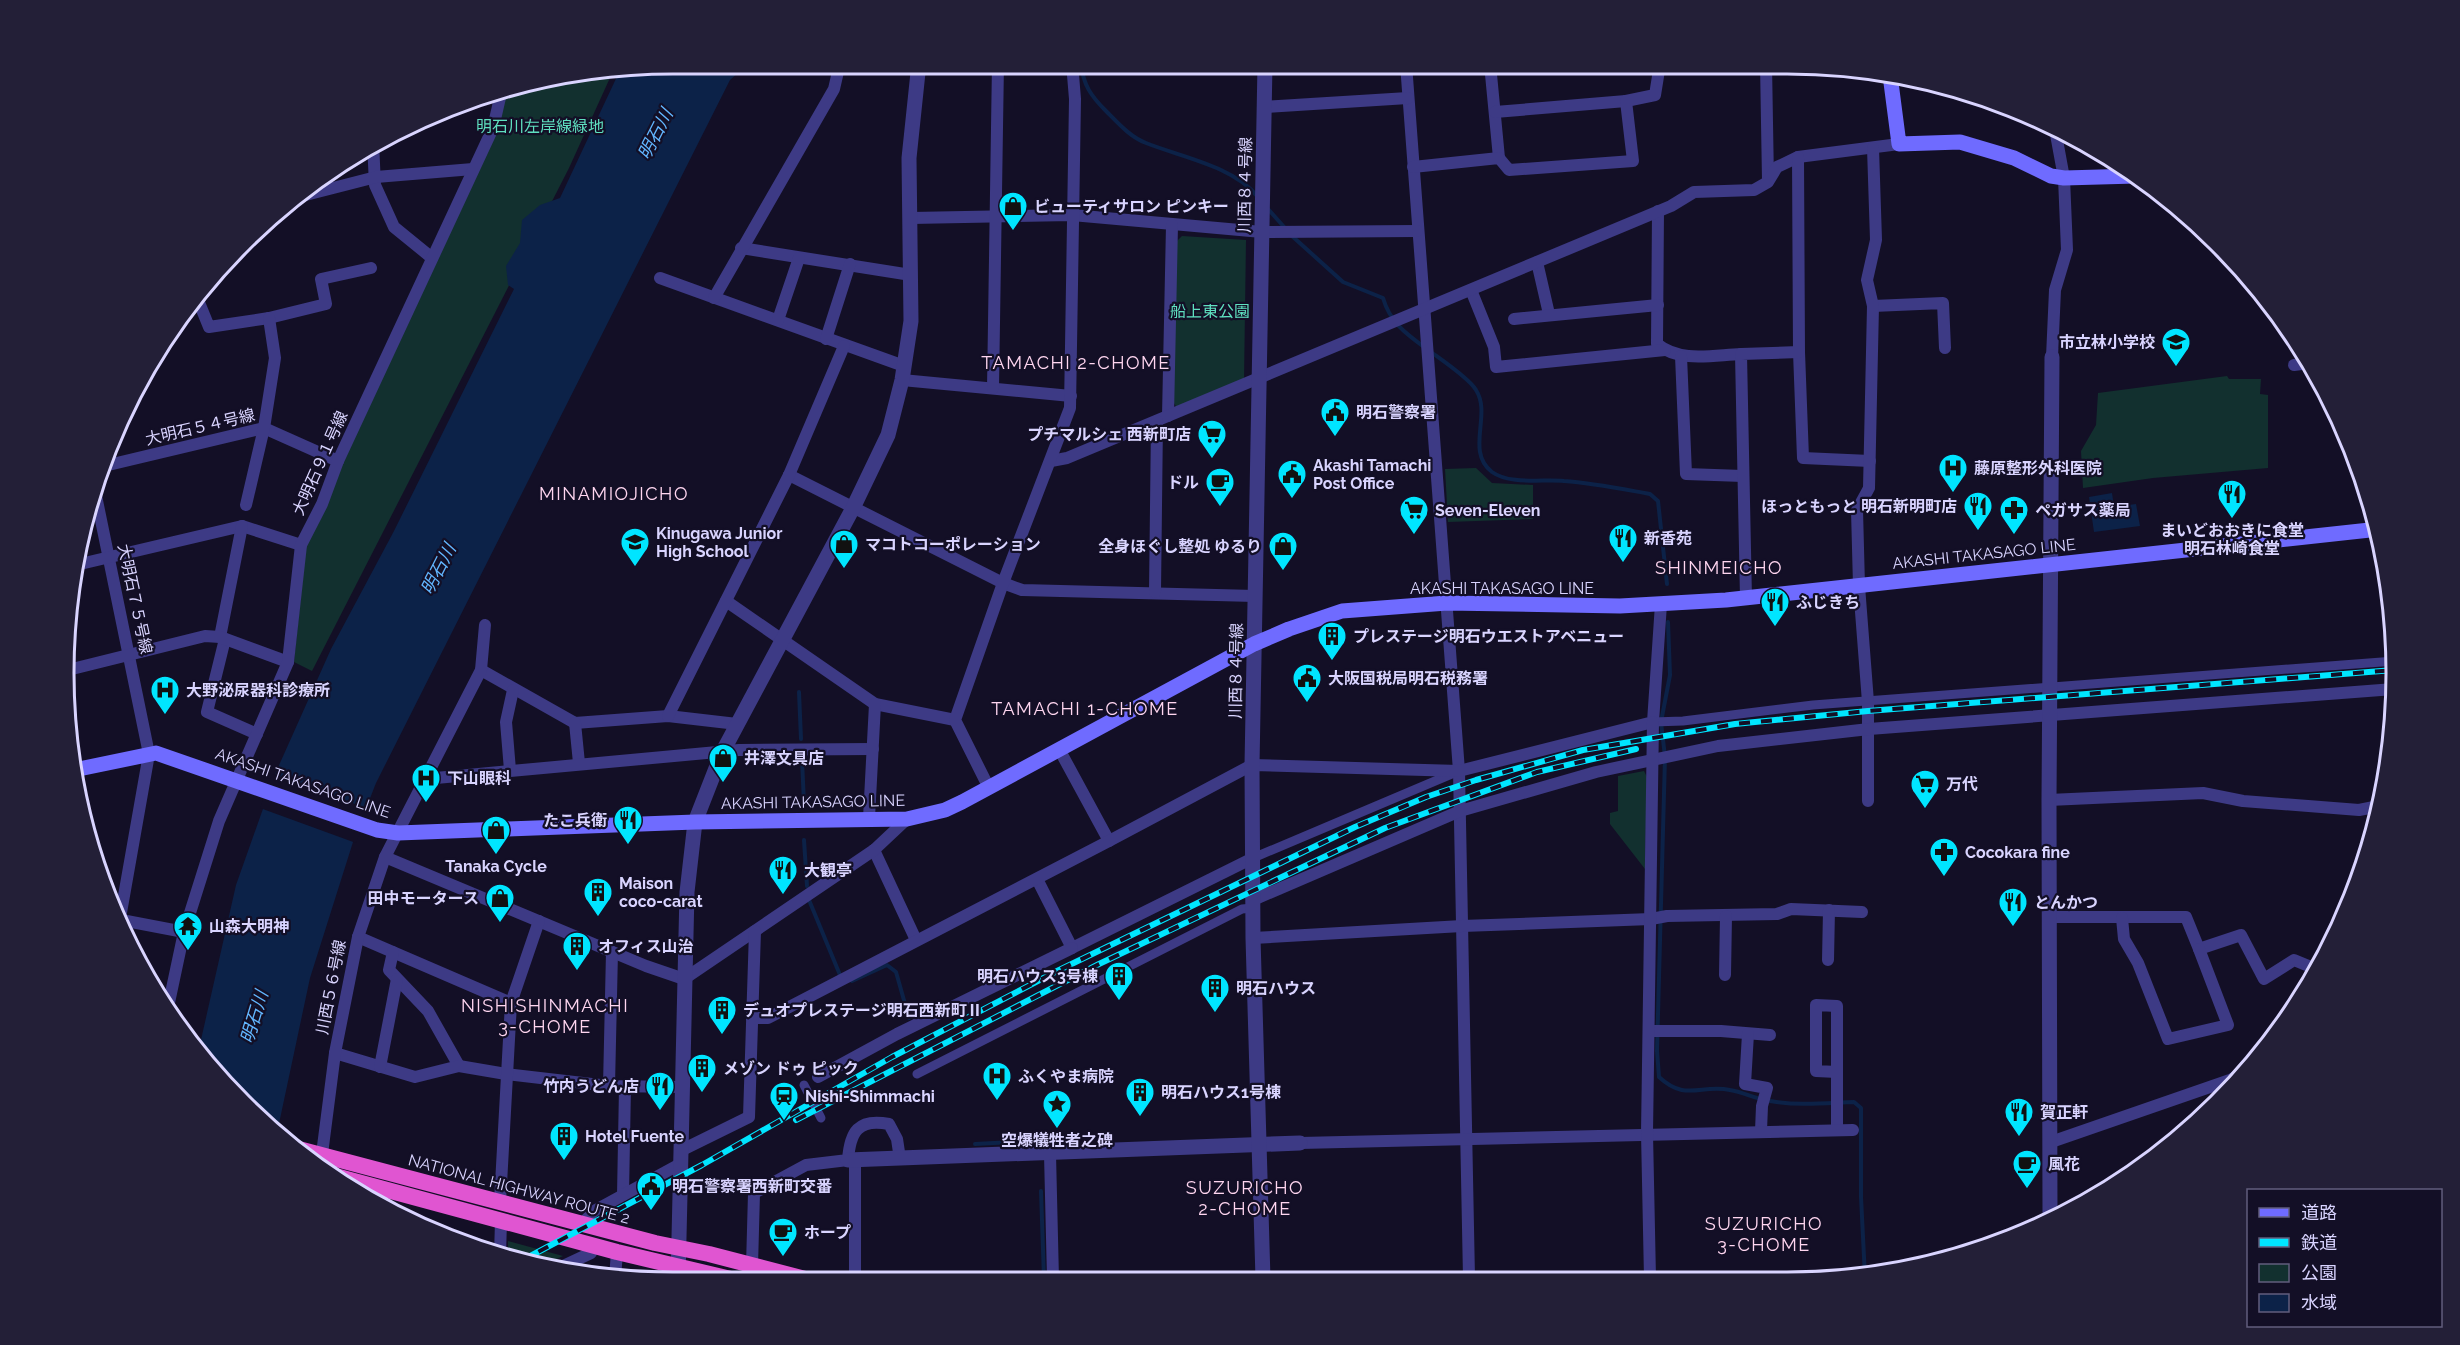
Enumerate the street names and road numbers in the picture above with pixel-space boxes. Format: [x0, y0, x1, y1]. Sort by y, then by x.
street label: 川西８４号線 [1235, 137, 1255, 233]
street label: 大明石５４号線 [143, 405, 257, 449]
street label: 大明石９１号線 [289, 408, 351, 518]
street label: AKASHI TAKASAGO LINE [1891, 535, 2077, 573]
street label: 大明石７５号線 [114, 542, 156, 656]
street label: AKASHI TAKASAGO LINE [1410, 579, 1594, 598]
street label: 川西８４号線 [1226, 623, 1246, 719]
street label: AKASHI TAKASAGO LINE [213, 744, 393, 822]
street label: AKASHI TAKASAGO LINE [721, 791, 905, 813]
street label: 川西５６号線 [313, 938, 349, 1036]
street label: NATIONAL HIGHWAY ROUTE 2 [406, 1150, 632, 1228]

